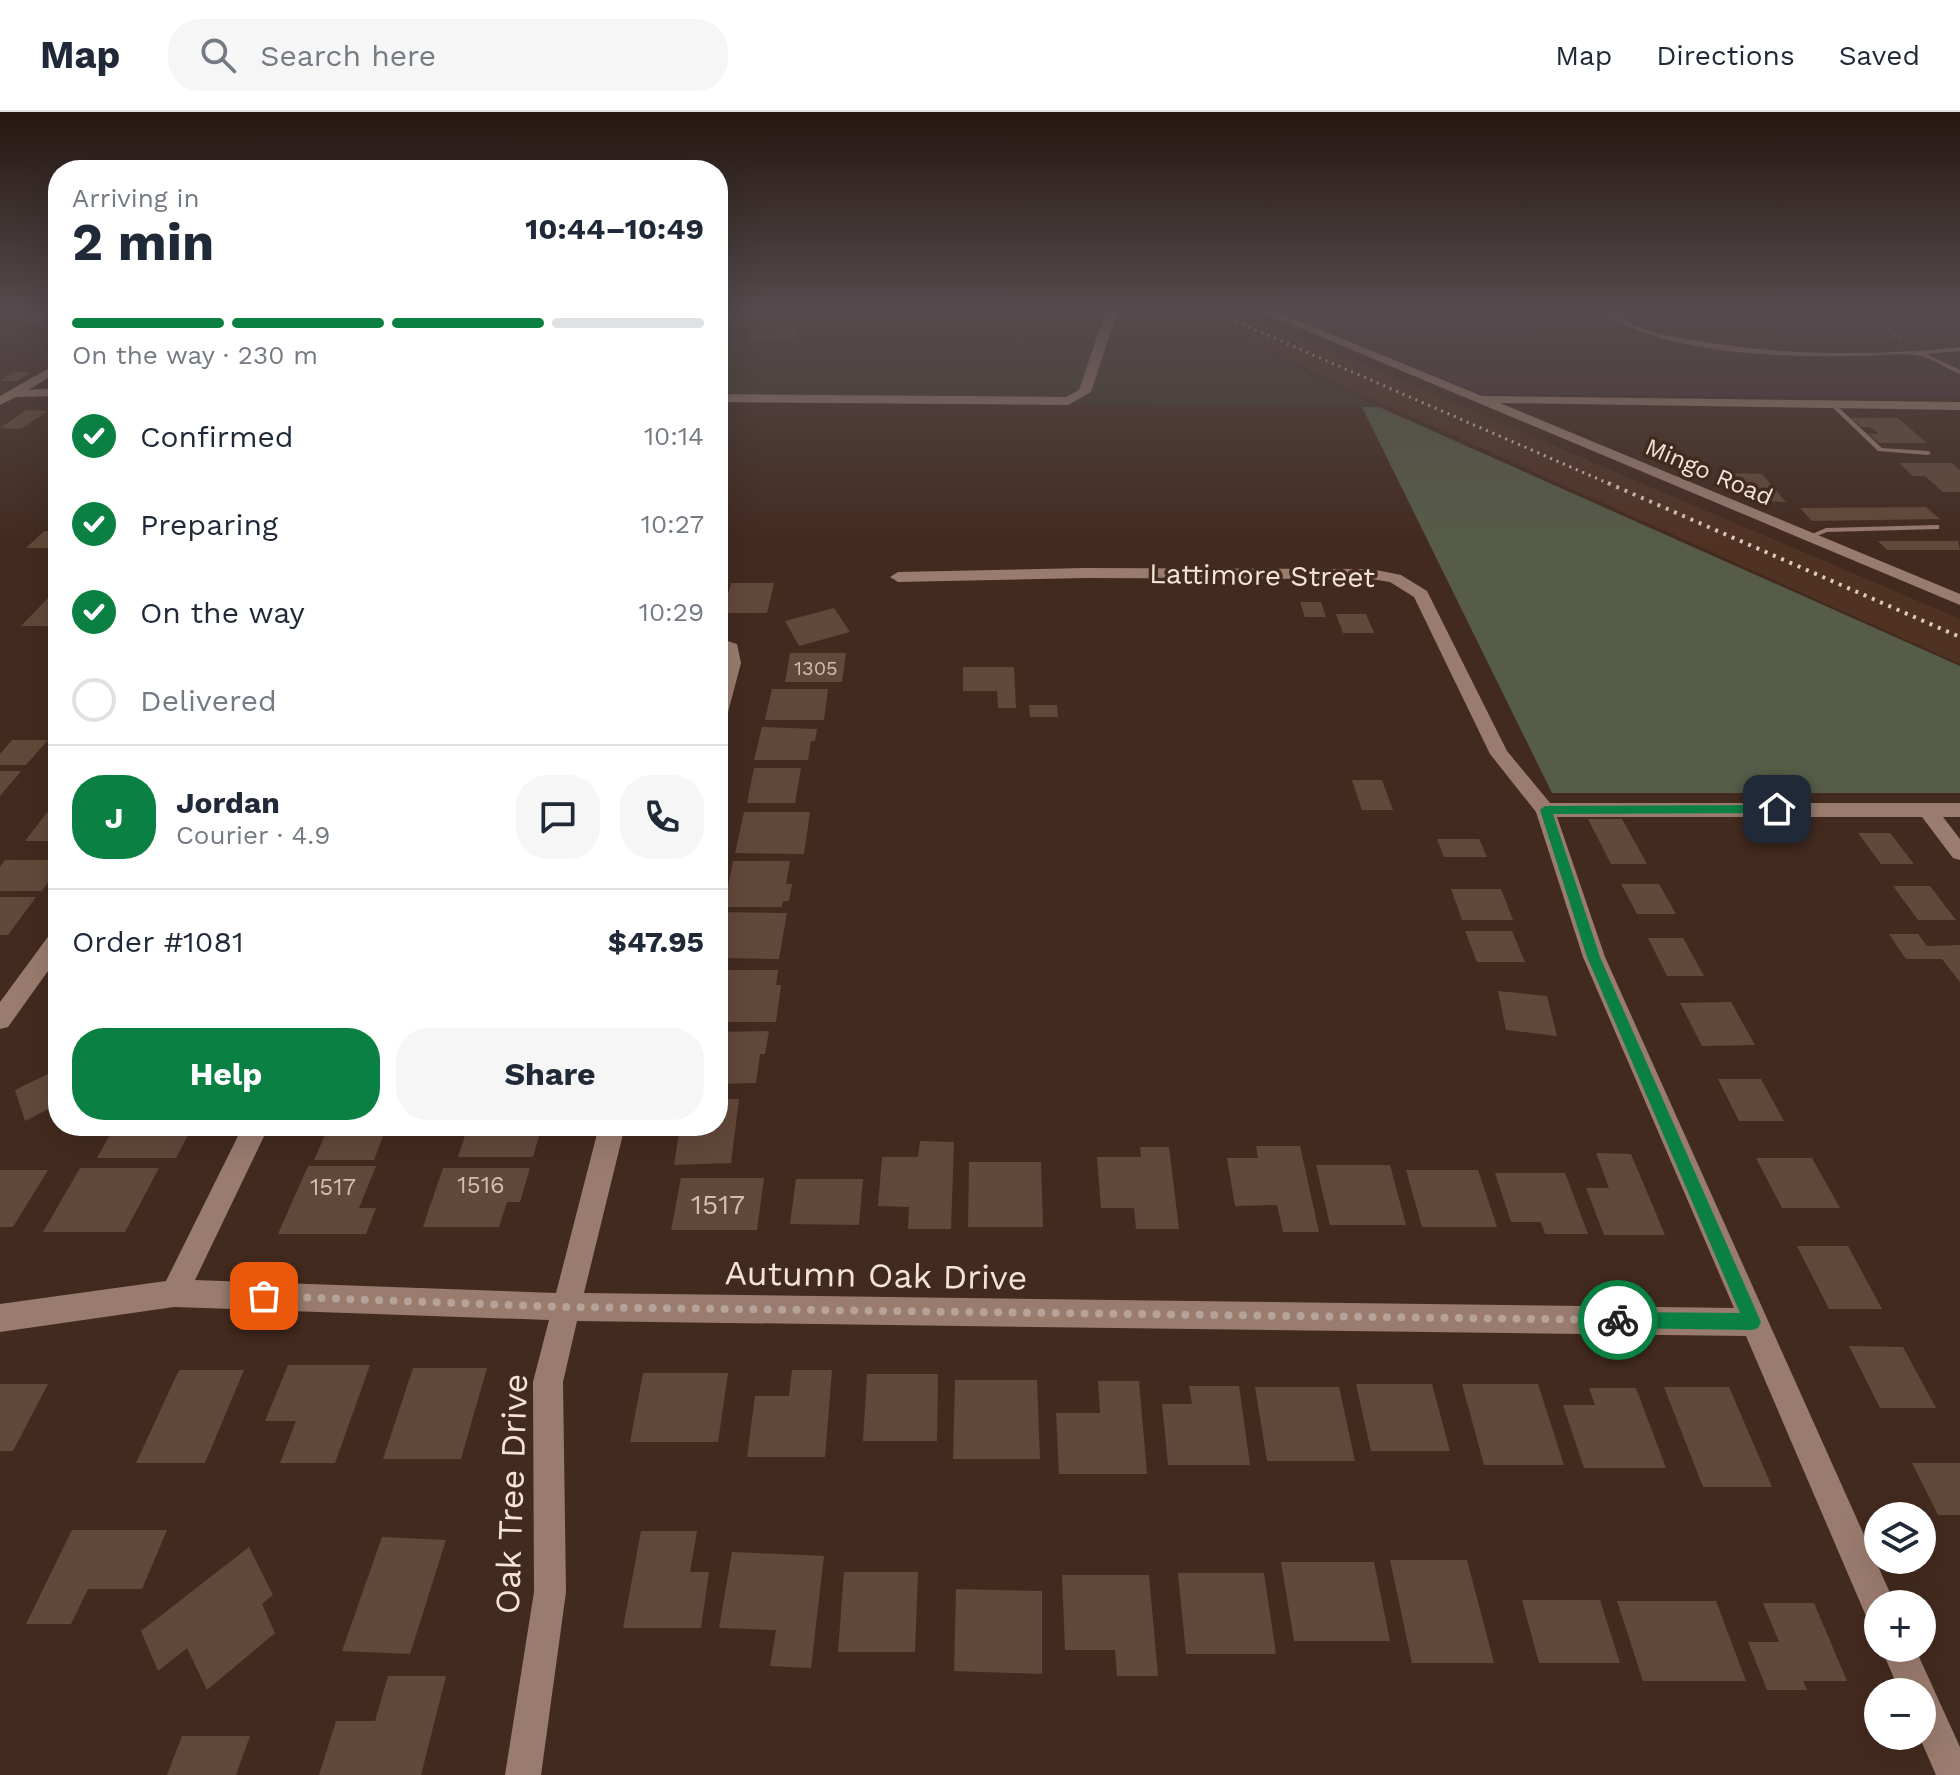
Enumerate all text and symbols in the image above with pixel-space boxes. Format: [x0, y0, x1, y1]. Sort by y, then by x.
search box [168, 19, 728, 91]
text: Map [40, 33, 120, 77]
icon: search [196, 33, 240, 77]
text: Search here [260, 38, 436, 73]
text: Map [1555, 39, 1612, 72]
text: Directions [1656, 39, 1795, 72]
text: Saved [1839, 39, 1920, 72]
text: Arriving in [72, 183, 200, 213]
text: 10:44–10:49 [525, 211, 704, 246]
text: 2 min [72, 212, 214, 273]
text: On the way · 230 m [72, 340, 318, 370]
icon: check [72, 414, 116, 458]
text: Confirmed [140, 419, 294, 454]
text: 10:14 [644, 421, 704, 451]
street label: Mingo Road [1641, 433, 1777, 511]
icon: check [72, 502, 116, 546]
text: Preparing [140, 507, 278, 542]
text: 10:27 [641, 509, 704, 539]
street label: Lattimore Street [1149, 557, 1375, 594]
icon: check [72, 590, 116, 634]
text: On the way [140, 595, 305, 630]
text: 10:29 [639, 597, 704, 627]
house number: 1305 [794, 656, 838, 680]
text: Delivered [140, 683, 277, 718]
button: chat [516, 775, 600, 859]
button: phone [620, 775, 704, 859]
pin [1743, 775, 1811, 843]
text: Jordan [176, 785, 280, 820]
icon: home [1755, 787, 1799, 831]
text: J [105, 800, 123, 835]
text: Courier · 4.9 [176, 820, 330, 850]
text: Order #1081 [72, 924, 244, 959]
text: $47.95 [608, 924, 704, 959]
button: Help [72, 1028, 380, 1120]
button: Share [396, 1028, 704, 1120]
house number: 1516 [457, 1171, 505, 1199]
house number: 1517 [310, 1173, 356, 1201]
house number: 1517 [691, 1188, 745, 1221]
street label: Autumn Oak Drive [724, 1252, 1028, 1298]
pin [230, 1262, 298, 1330]
icon: bag [242, 1274, 286, 1318]
courier [1578, 1280, 1658, 1360]
icon: bike [1596, 1298, 1640, 1342]
street label: Oak Tree Drive [487, 1373, 535, 1615]
map controls [1864, 1502, 1936, 1750]
button: layers [1864, 1502, 1936, 1574]
button: + [1864, 1590, 1936, 1662]
button: − [1864, 1678, 1936, 1750]

